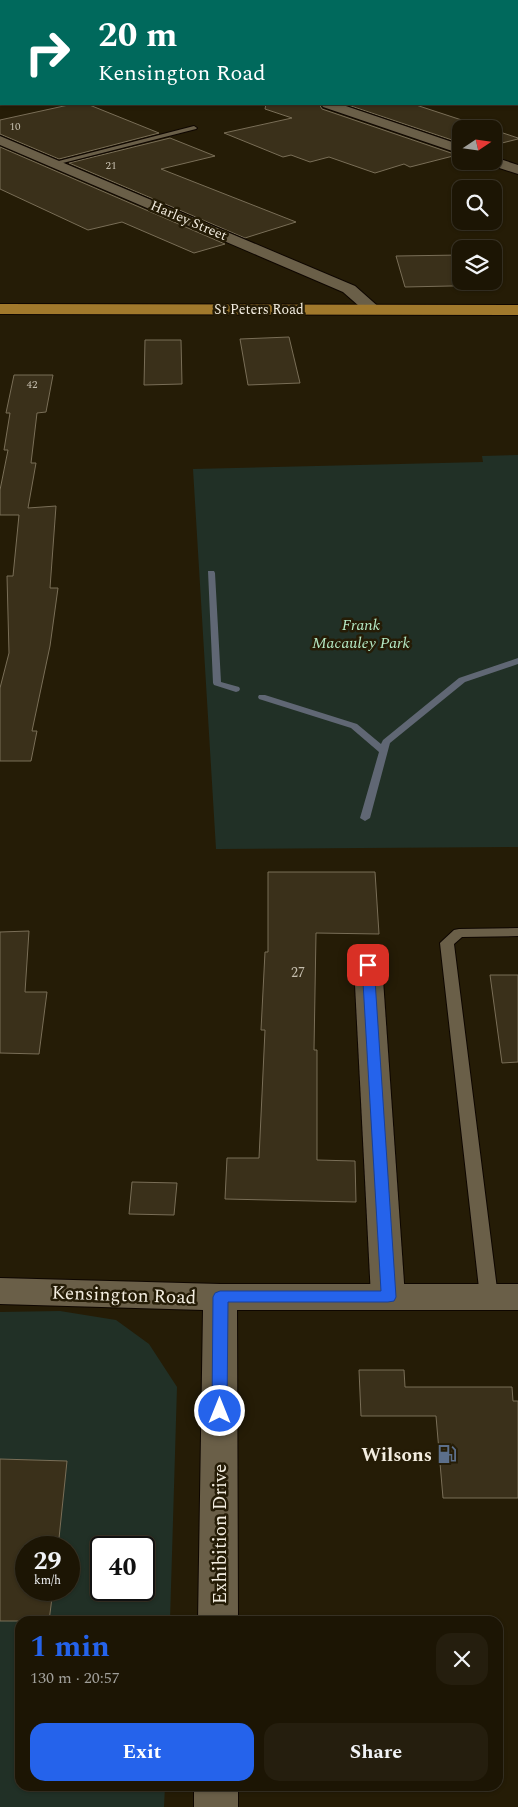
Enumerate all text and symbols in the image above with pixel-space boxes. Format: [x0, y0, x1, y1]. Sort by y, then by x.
text: 20 m [98, 9, 178, 62]
icon: right [15, 20, 80, 85]
text: Kensington Road [98, 57, 266, 90]
house number: 10 [10, 118, 21, 135]
north arrow [452, 120, 502, 170]
map controls [452, 120, 502, 290]
house number: 21 [106, 157, 117, 174]
button: search [452, 180, 502, 230]
street label: Harley Street [147, 195, 230, 246]
button: layers [452, 240, 502, 290]
street label: St Peters Road [214, 299, 304, 320]
house number: 42 [27, 376, 38, 393]
park label: Frank Macauley Park [312, 613, 411, 655]
pin [347, 944, 389, 986]
icon: arrive [354, 951, 382, 979]
house number: 27 [291, 962, 305, 983]
street label: Kensington Road [51, 1278, 197, 1313]
position arrow [193, 1384, 245, 1436]
place label: Wilsons [361, 1441, 432, 1470]
fuel station icon: Wilsons [436, 1443, 458, 1465]
street label: Exhibition Drive [206, 1464, 235, 1604]
speed limit sign: 40 [90, 1536, 155, 1601]
text: 29 [33, 1543, 62, 1581]
text: km/h [34, 1571, 61, 1590]
text: 1 min [30, 1624, 110, 1670]
button: close [436, 1633, 488, 1685]
text: 130 m · 20:57 [30, 1666, 120, 1690]
button: Exit [30, 1723, 254, 1781]
button: Share [264, 1723, 488, 1781]

